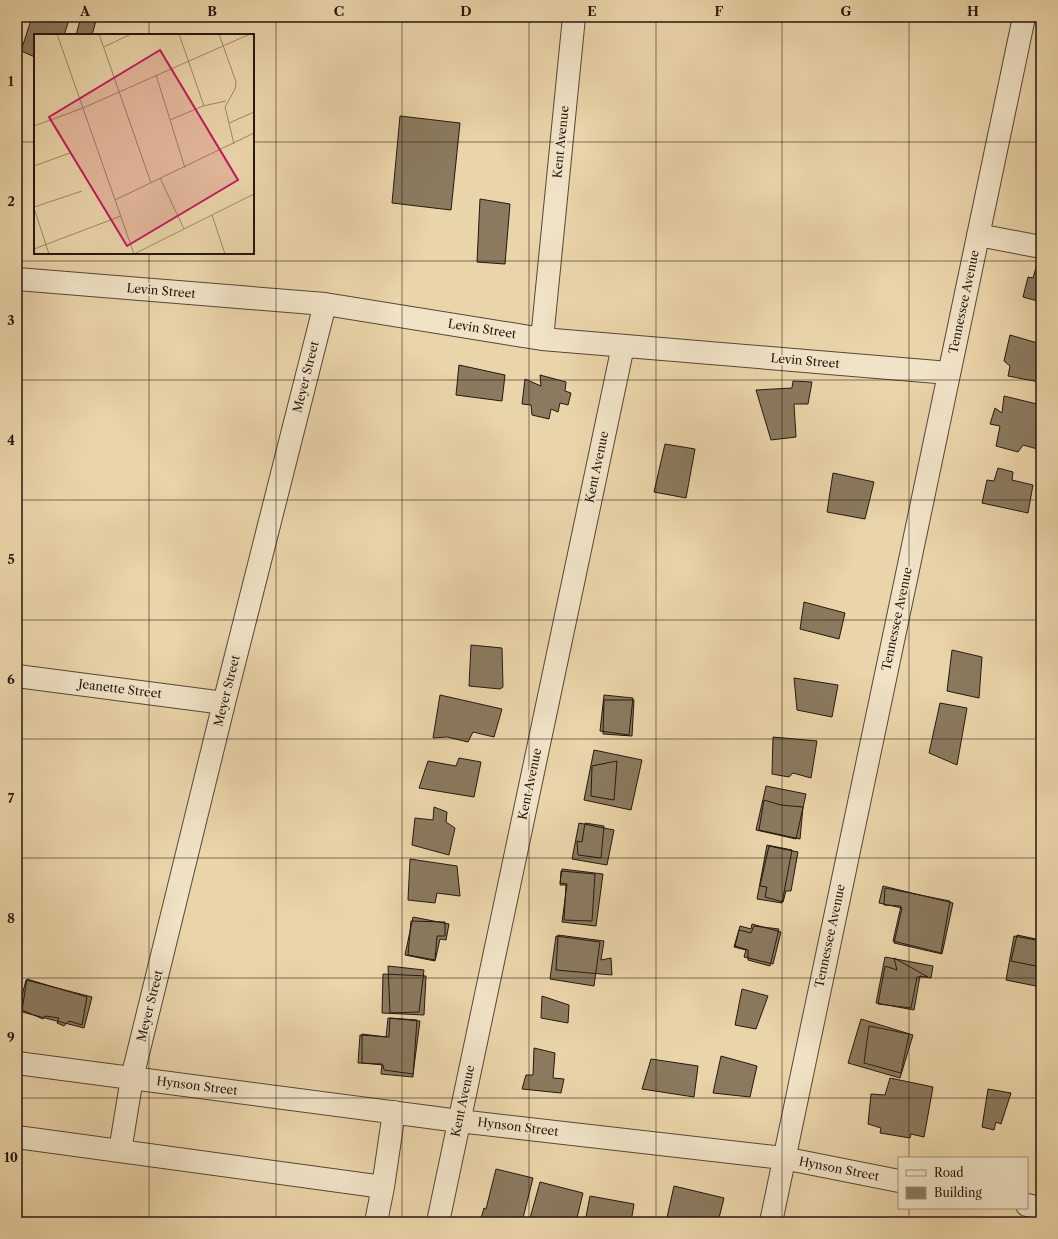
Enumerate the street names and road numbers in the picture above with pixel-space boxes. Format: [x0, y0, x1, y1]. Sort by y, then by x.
street label: Kent Avenue [549, 105, 572, 179]
street label: Tennessee Avenue [945, 248, 982, 355]
street label: Levin Street [126, 280, 197, 301]
street label: Levin Street [447, 316, 518, 341]
street label: Meyer Street [289, 339, 322, 414]
street label: Levin Street [770, 350, 841, 371]
street label: Kent Avenue [582, 429, 611, 504]
street label: Tennessee Avenue [878, 565, 915, 672]
street label: Meyer Street [210, 653, 243, 728]
street label: Jeanette Street [76, 676, 163, 701]
street label: Kent Avenue [515, 746, 544, 821]
street label: Tennessee Avenue [811, 882, 848, 989]
street label: Meyer Street [133, 968, 166, 1043]
street label: Kent Avenue [448, 1063, 477, 1138]
street label: Hynson Street [156, 1073, 239, 1098]
street label: Hynson Street [477, 1114, 560, 1139]
street label: Hynson Street [798, 1153, 881, 1184]

